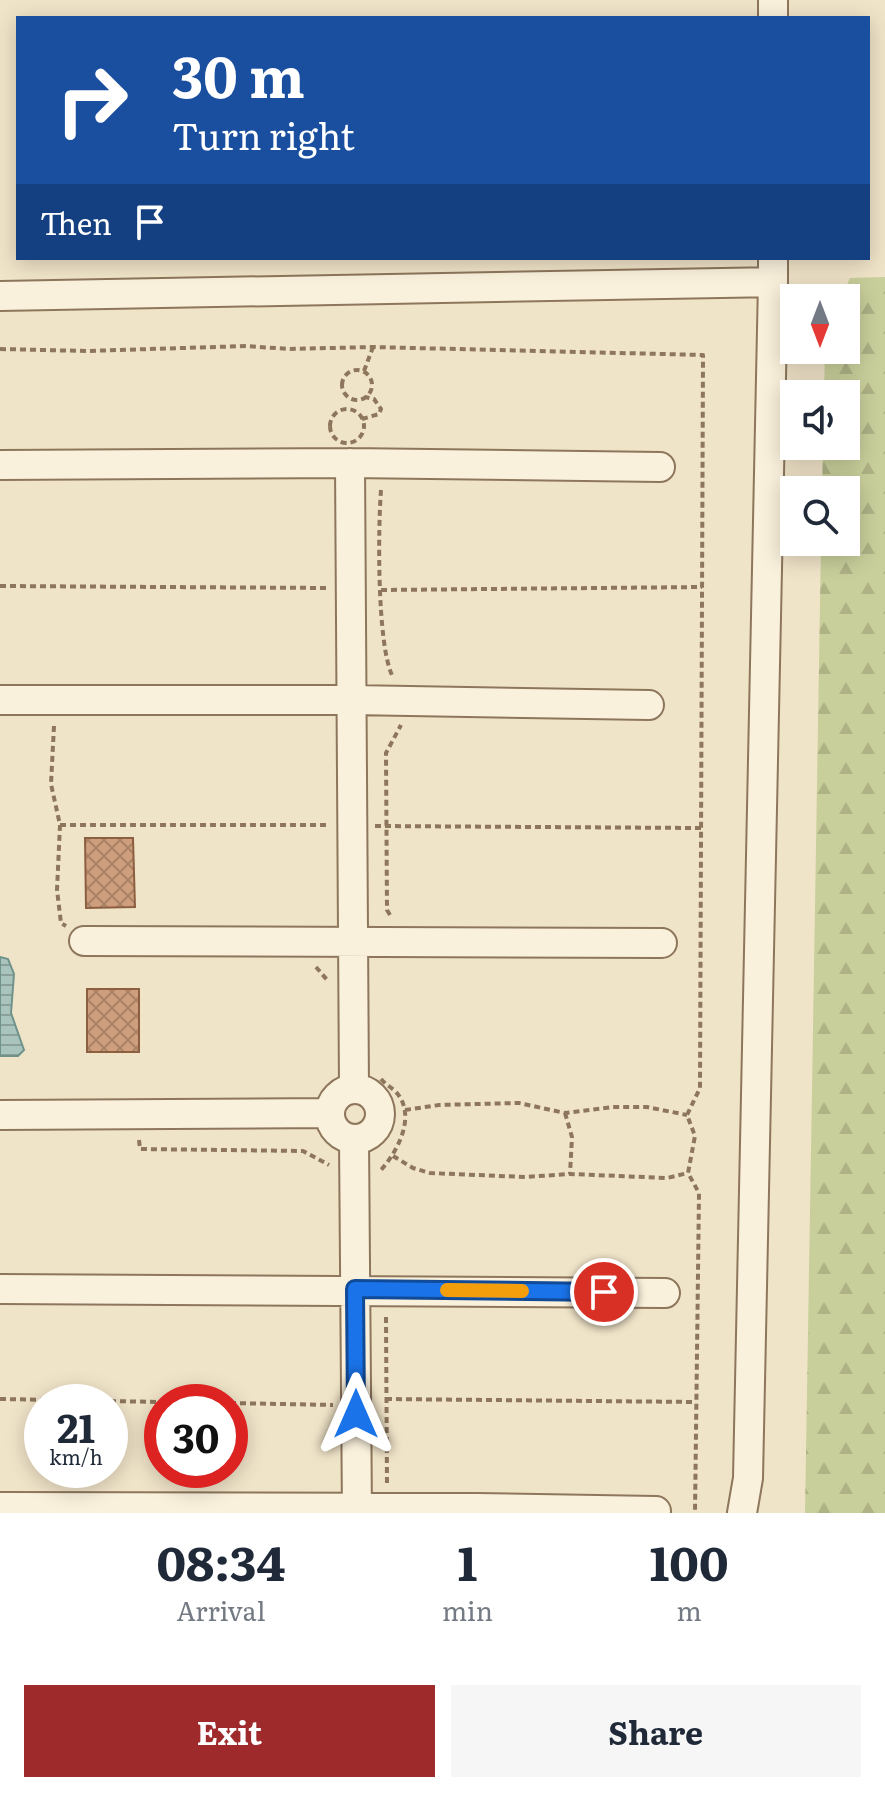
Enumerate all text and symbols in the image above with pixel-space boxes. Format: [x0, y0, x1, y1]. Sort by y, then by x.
text: 30 m [172, 32, 305, 115]
icon: right [40, 48, 144, 152]
text: Turn right [172, 108, 355, 161]
text: Then [40, 200, 112, 244]
icon: arrive [128, 200, 172, 244]
north arrow [780, 284, 860, 364]
map controls [780, 284, 860, 556]
button: sound [780, 380, 860, 460]
button: search [780, 476, 860, 556]
pin [570, 1258, 638, 1326]
icon: arrive [582, 1270, 626, 1314]
position arrow [314, 1372, 398, 1456]
speed limit sign: 30 [144, 1384, 248, 1488]
text: 21 [57, 1396, 95, 1455]
text: km/h [49, 1441, 103, 1471]
text: 08:34 [157, 1525, 285, 1596]
text: 1 [458, 1525, 477, 1596]
text: 100 [649, 1525, 729, 1596]
text: Arrival [177, 1590, 265, 1629]
text: min [442, 1590, 493, 1629]
text: m [676, 1590, 702, 1629]
button: Exit [24, 1685, 435, 1777]
button: Share [451, 1685, 861, 1777]

